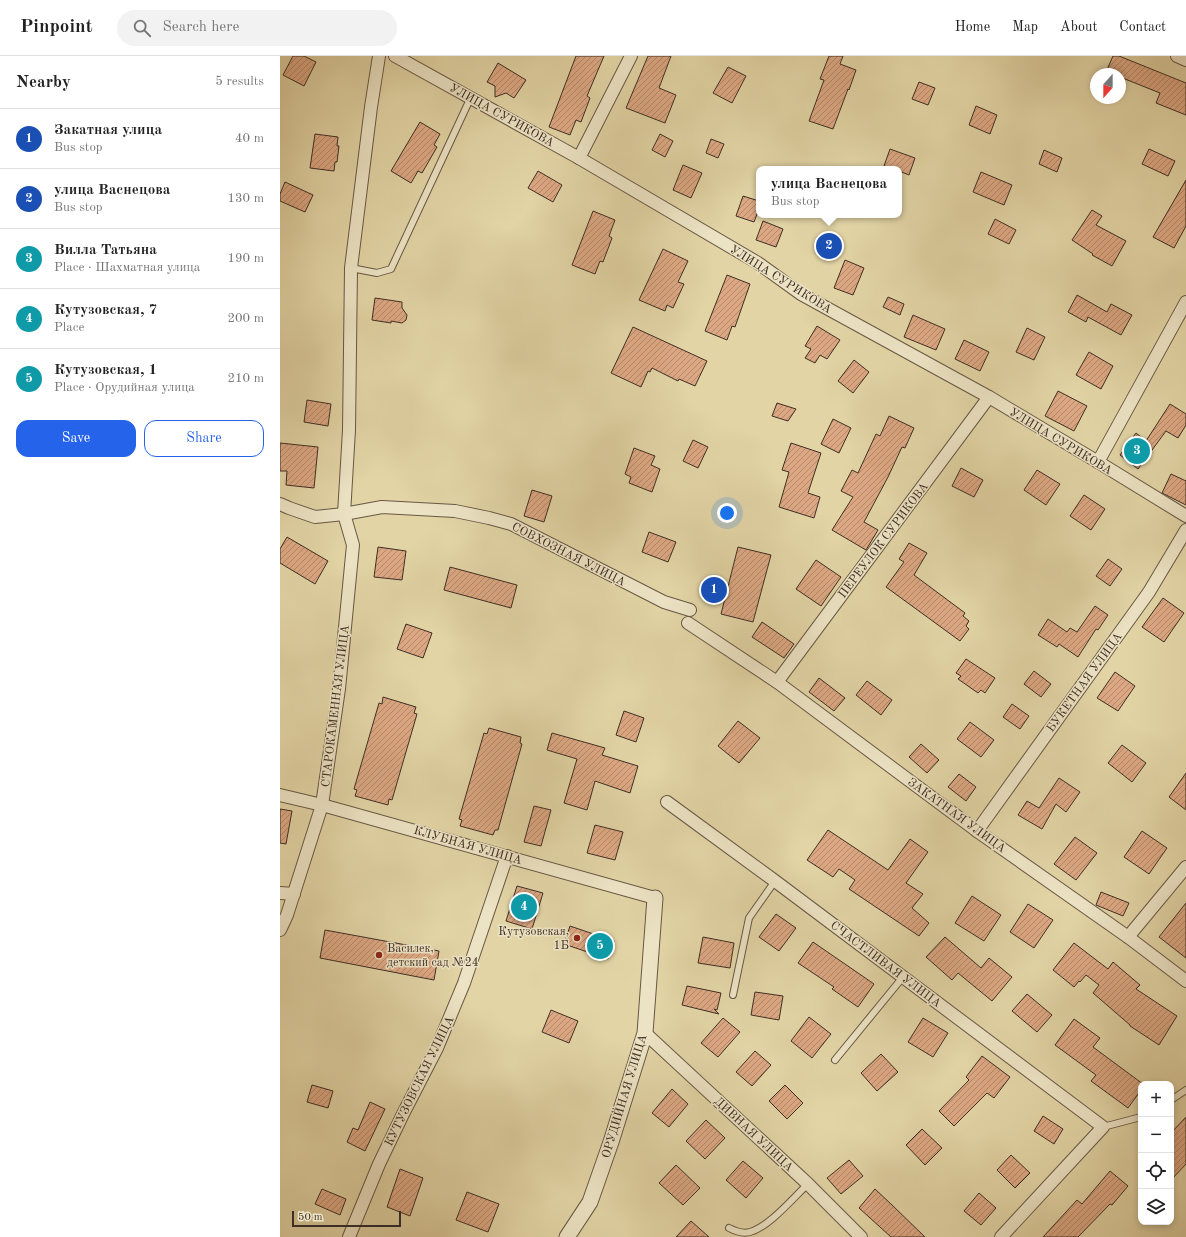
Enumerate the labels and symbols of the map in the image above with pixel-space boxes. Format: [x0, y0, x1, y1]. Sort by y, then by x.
north arrow [1090, 68, 1126, 104]
street label: УЛИЦА СУРИКОВА [447, 82, 556, 150]
pin: 2 [816, 231, 842, 261]
street label: УЛИЦА СУРИКОВА [727, 244, 834, 316]
street label: УЛИЦА СУРИКОВА [1007, 406, 1114, 477]
pin: 3 [1124, 436, 1150, 466]
street label: ПЕРЕУЛОК СУРИКОВА [837, 481, 931, 601]
your location [717, 503, 737, 523]
street label: СОВХОЗНАЯ УЛИЦА [510, 521, 627, 589]
pin: 1 [701, 575, 727, 605]
street label: СТАРОКАМЕННАЯ УЛИЦА [320, 624, 352, 788]
street label: БУКЕТНАЯ УЛИЦА [1045, 631, 1125, 734]
street label: ЗАКАТНАЯ УЛИЦА [905, 776, 1008, 855]
street label: КЛУБНАЯ УЛИЦА [412, 825, 523, 867]
pin: 4 [511, 892, 537, 922]
street label: СЧАСТЛИВАЯ УЛИЦА [828, 919, 943, 1010]
place label: Кутузовская, 1Б [498, 926, 569, 952]
pin: 5 [587, 931, 613, 961]
marker: Кутузовская, 1Б [572, 933, 582, 943]
place label: Василек, детский сад №24 [387, 943, 479, 969]
marker: Василек, детский сад №24 [374, 950, 384, 960]
street label: КУТУЗОВСКАЯ УЛИЦА [383, 1014, 457, 1148]
street label: ОРУДИЙНАЯ УЛИЦА [598, 1032, 650, 1160]
street label: ДИВНАЯ УЛИЦА [712, 1095, 795, 1174]
scale bar [292, 1209, 401, 1228]

